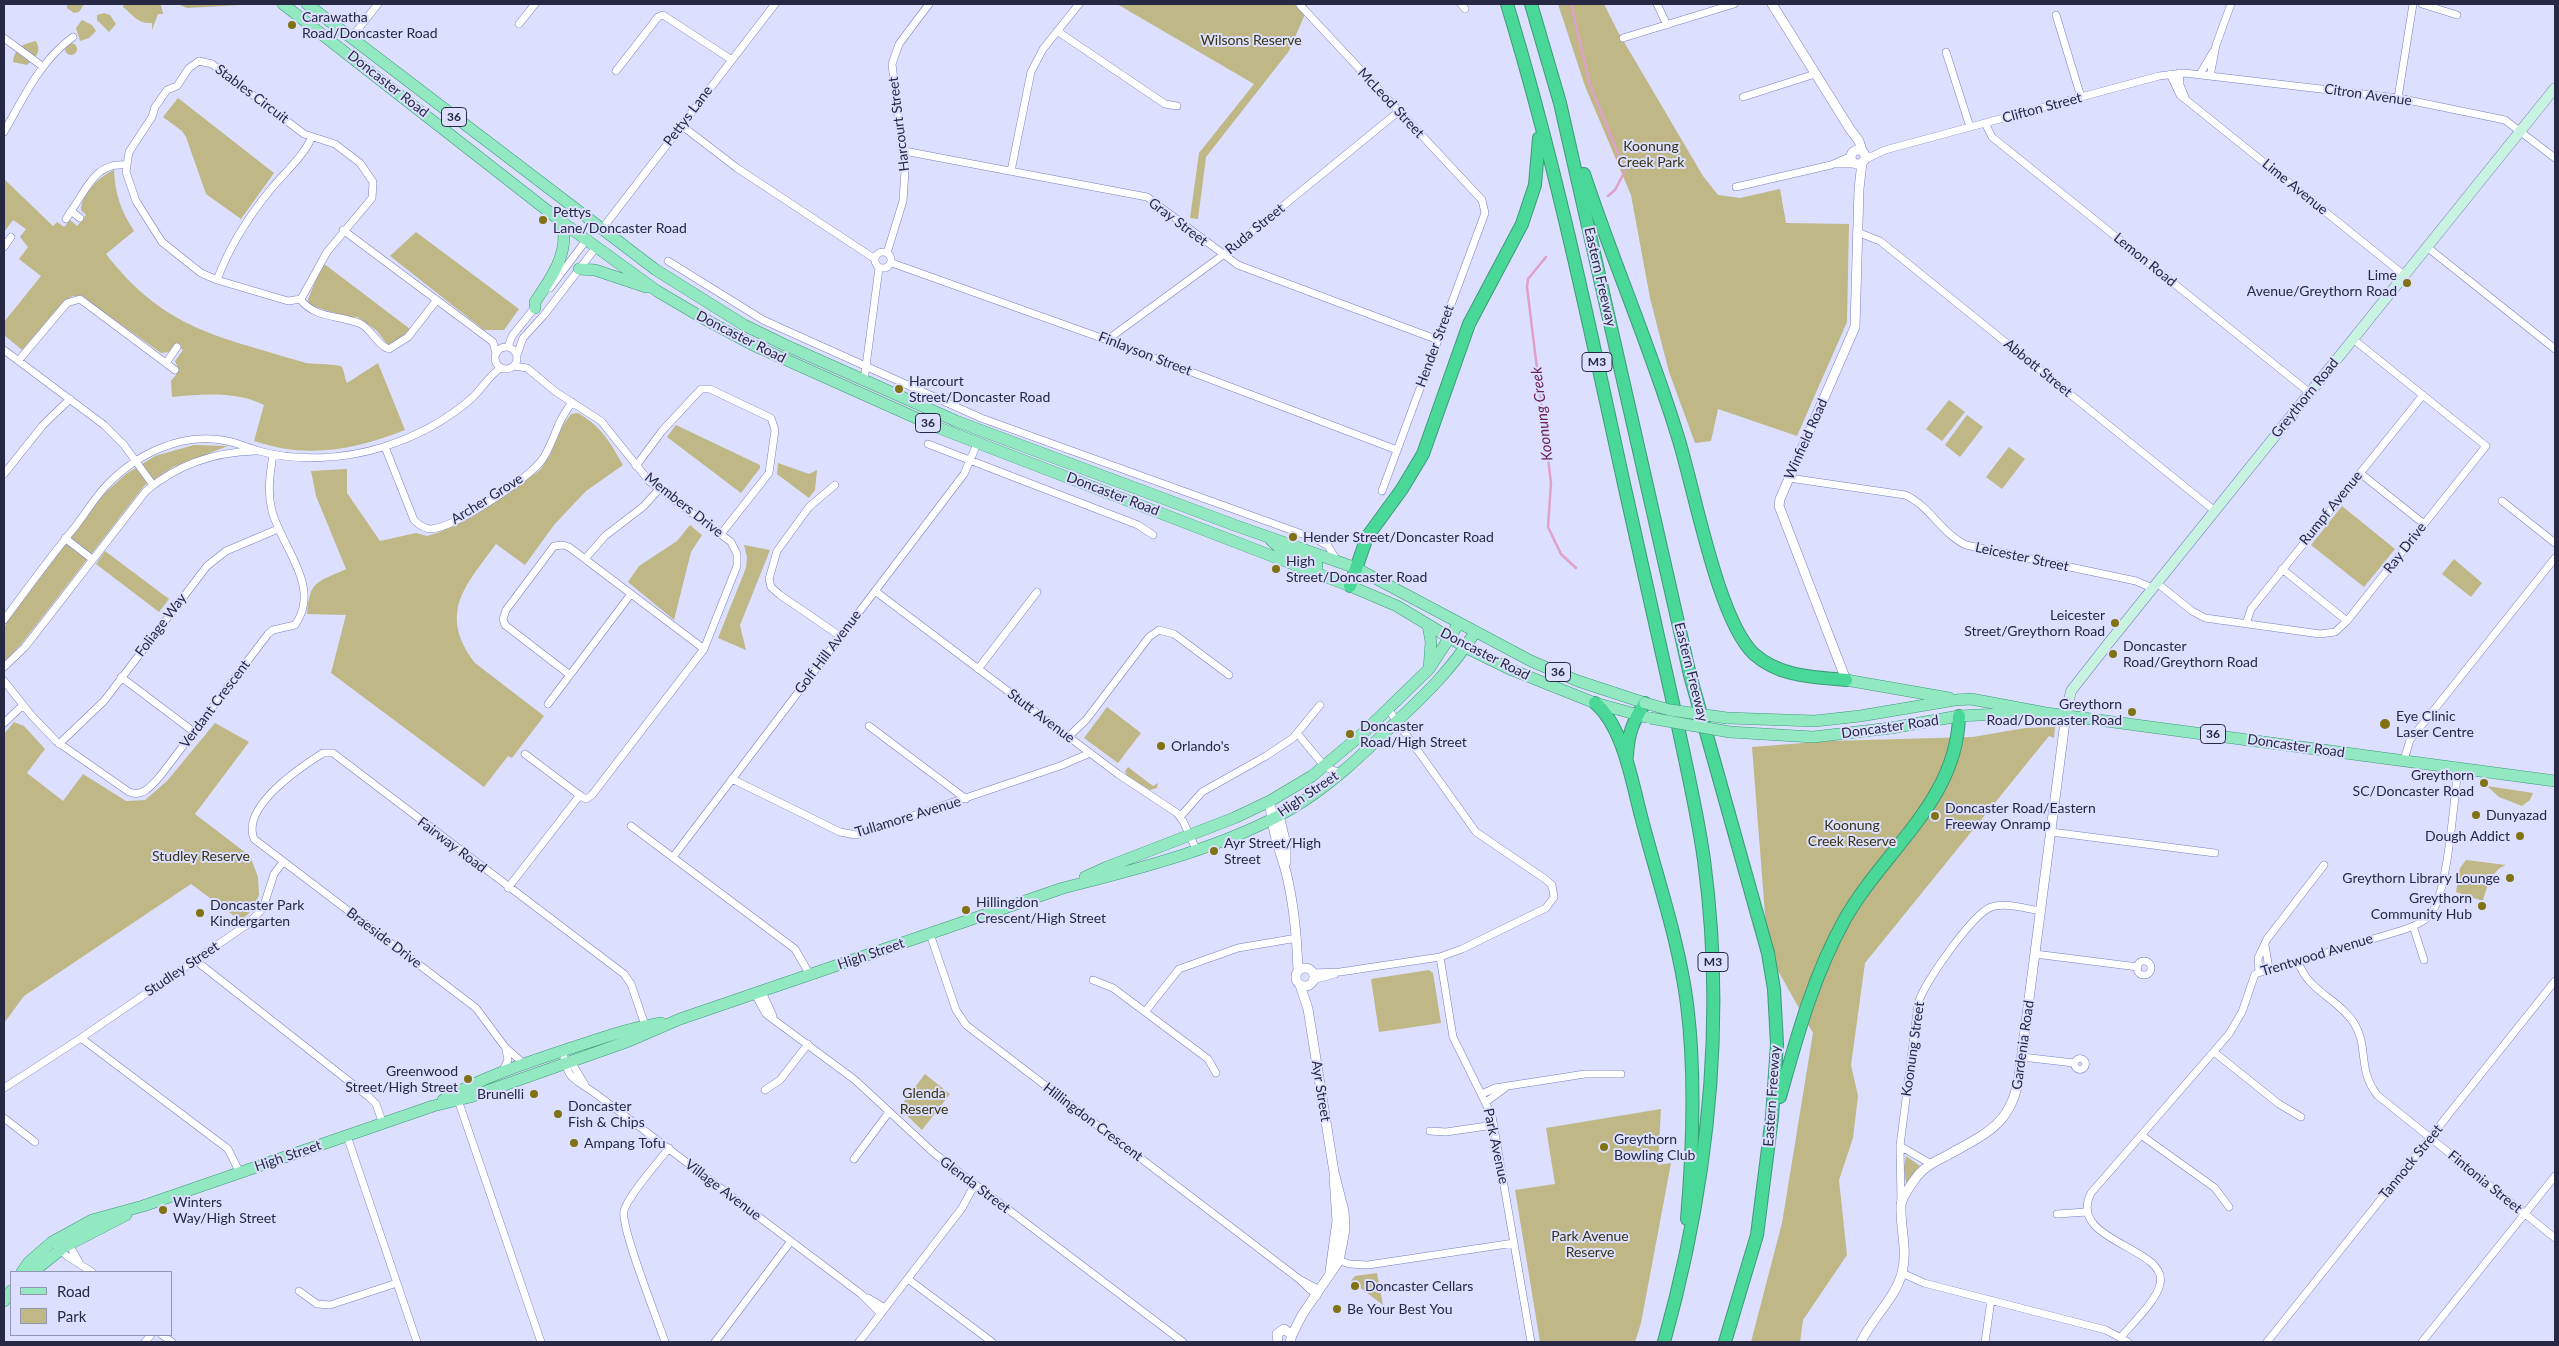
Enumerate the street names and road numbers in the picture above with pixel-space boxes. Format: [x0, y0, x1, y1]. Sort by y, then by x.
street label: Doncaster Road [344, 47, 432, 121]
street label: Stables Circuit [212, 61, 292, 127]
street label: McLeod Street [1354, 64, 1428, 142]
street label: Harcourt Street [885, 76, 913, 172]
street label: Citron Avenue [2323, 81, 2413, 109]
street label: Pettys Lane [660, 83, 716, 149]
street label: Clifton Street [2000, 89, 2084, 127]
road number: 36 [442, 108, 466, 126]
street label: Lime Avenue [2259, 155, 2331, 219]
street label: Gray Street [1145, 194, 1211, 250]
street label: Ruda Street [1222, 200, 1288, 258]
street label: Eastern Freeway [1580, 226, 1620, 328]
street label: Lemon Road [2110, 230, 2180, 290]
street label: Hender Street [1412, 303, 1458, 389]
street label: Doncaster Road [693, 307, 789, 367]
street label: Finlayson Street [1096, 329, 1194, 379]
street label: Abbott Street [2000, 335, 2076, 401]
road number: M3 [1582, 352, 1612, 372]
street label: Greythorn Road [2268, 355, 2342, 441]
street label: Winfield Road [1781, 396, 1831, 482]
road number: 36 [916, 413, 940, 432]
street label: Rumpf Avenue [2296, 468, 2366, 548]
street label: Members Drive [641, 469, 727, 541]
street label: Doncaster Road [1064, 469, 1162, 519]
street label: Archer Grove [448, 470, 526, 528]
street label: Ray Drive [2380, 519, 2430, 577]
street label: Leicester Street [1974, 539, 2070, 575]
street label: Foliage Way [132, 590, 190, 660]
street label: Golf Hill Avenue [791, 607, 865, 697]
street label: Eastern Freeway [1671, 621, 1711, 723]
street label: Doncaster Road [1437, 624, 1533, 684]
street label: Verdant Crescent [176, 657, 254, 751]
road number: 36 [1546, 662, 1570, 682]
street label: Stutt Avenue [1004, 685, 1078, 747]
street label: Doncaster Road [1840, 712, 1940, 742]
road number: 36 [2200, 724, 2226, 744]
street label: Doncaster Road [2246, 731, 2346, 761]
street label: High Street [1275, 768, 1341, 820]
street label: Tullamore Avenue [853, 793, 963, 841]
street label: Fairway Road [414, 814, 490, 876]
street label: Braeside Drive [343, 904, 425, 972]
street label: Trentwood Avenue [2259, 930, 2375, 980]
street label: High Street [835, 935, 907, 973]
street label: Studley Street [142, 938, 222, 1000]
road number: M3 [1698, 952, 1728, 972]
street label: Gardenia Road [2008, 999, 2038, 1091]
street label: Koonung Street [1898, 1000, 1928, 1098]
street label: Eastern Freeway [1760, 1045, 1784, 1147]
street label: Ayr Street [1308, 1059, 1334, 1123]
street label: Hillingdon Crescent [1040, 1079, 1146, 1165]
street label: Park Avenue [1480, 1106, 1512, 1186]
street label: Tannock Street [2376, 1121, 2446, 1203]
street label: High Street [252, 1137, 324, 1175]
street label: Fintonia Street [2445, 1147, 2525, 1217]
street label: Glenda Street [936, 1153, 1014, 1217]
street label: Village Avenue [682, 1156, 764, 1224]

